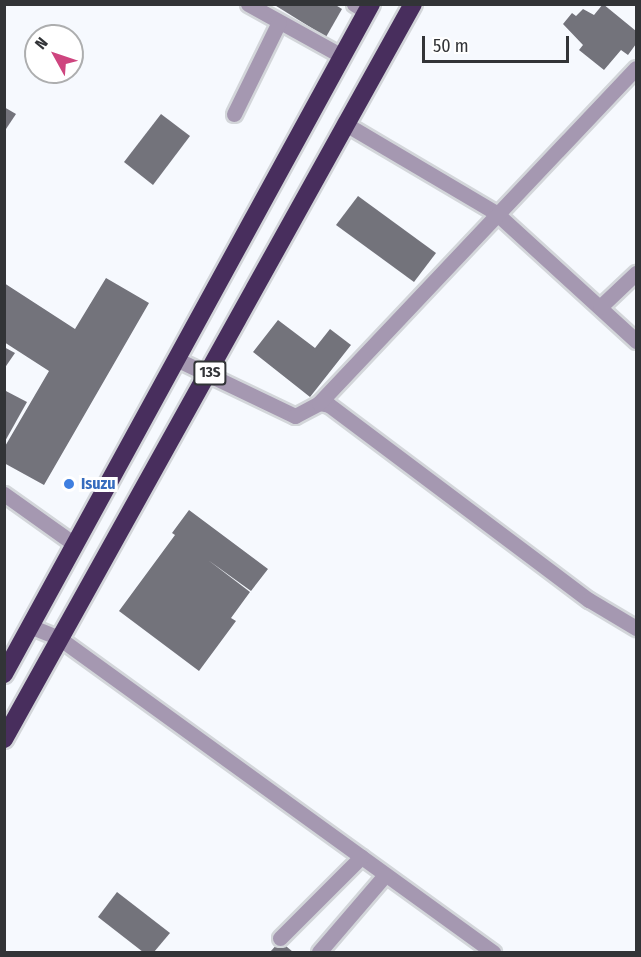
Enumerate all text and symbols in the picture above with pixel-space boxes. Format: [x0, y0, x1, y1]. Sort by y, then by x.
north arrow [24, 24, 84, 84]
scale bar [425, 24, 572, 62]
text: N [31, 34, 52, 53]
text: 50 m [433, 35, 469, 57]
road number: 13S [192, 361, 228, 385]
place label: Isuzu [81, 474, 115, 494]
marker: Isuzu [62, 477, 76, 491]

